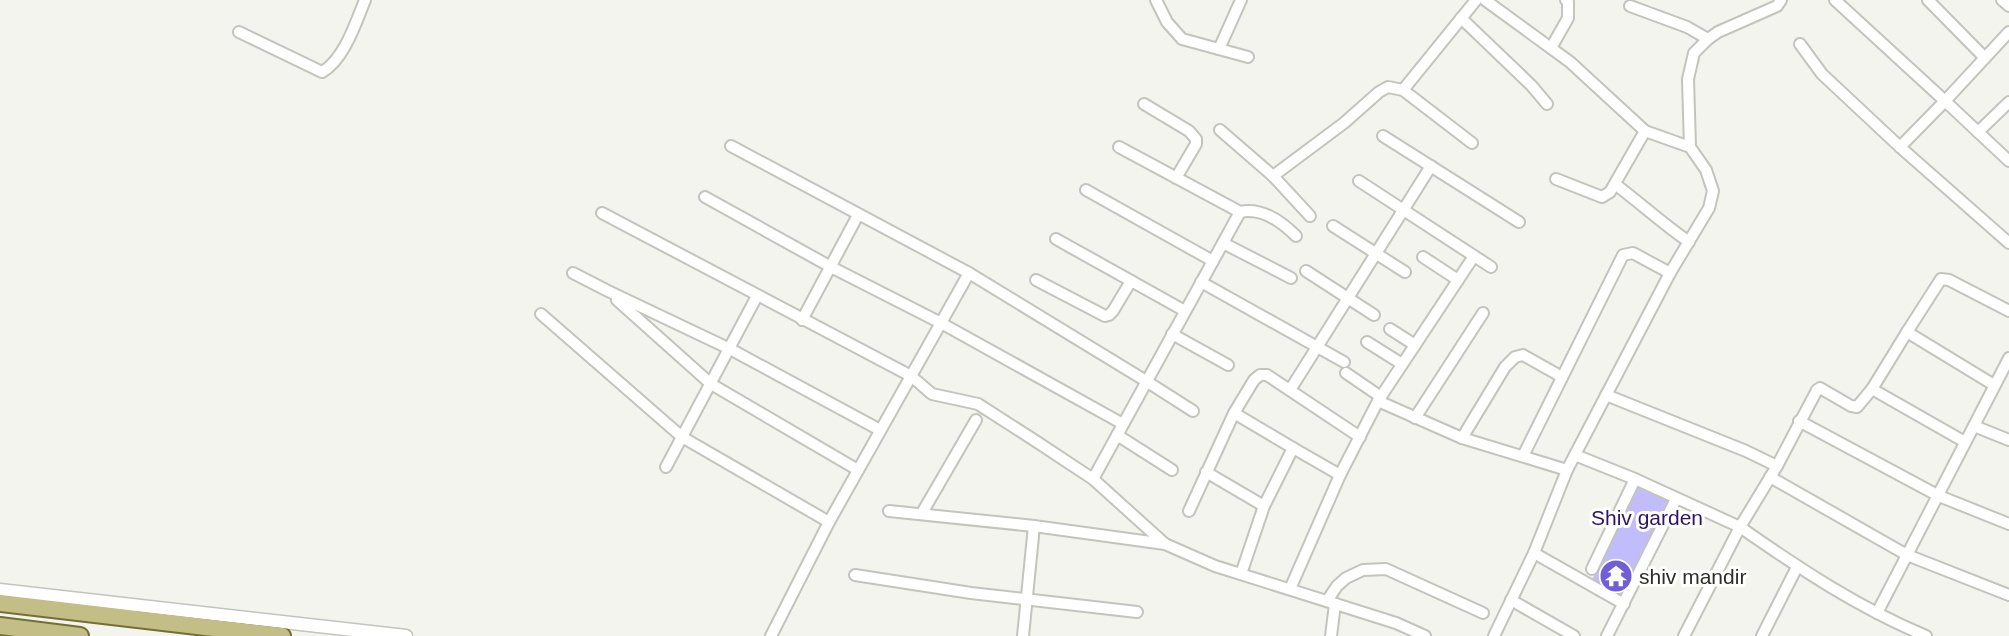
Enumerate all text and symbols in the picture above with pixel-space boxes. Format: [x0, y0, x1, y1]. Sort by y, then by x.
park label: Shiv garden [1591, 506, 1703, 529]
temple icon: shiv mandir [1598, 558, 1634, 594]
place label: shiv mandir [1639, 565, 1746, 588]

